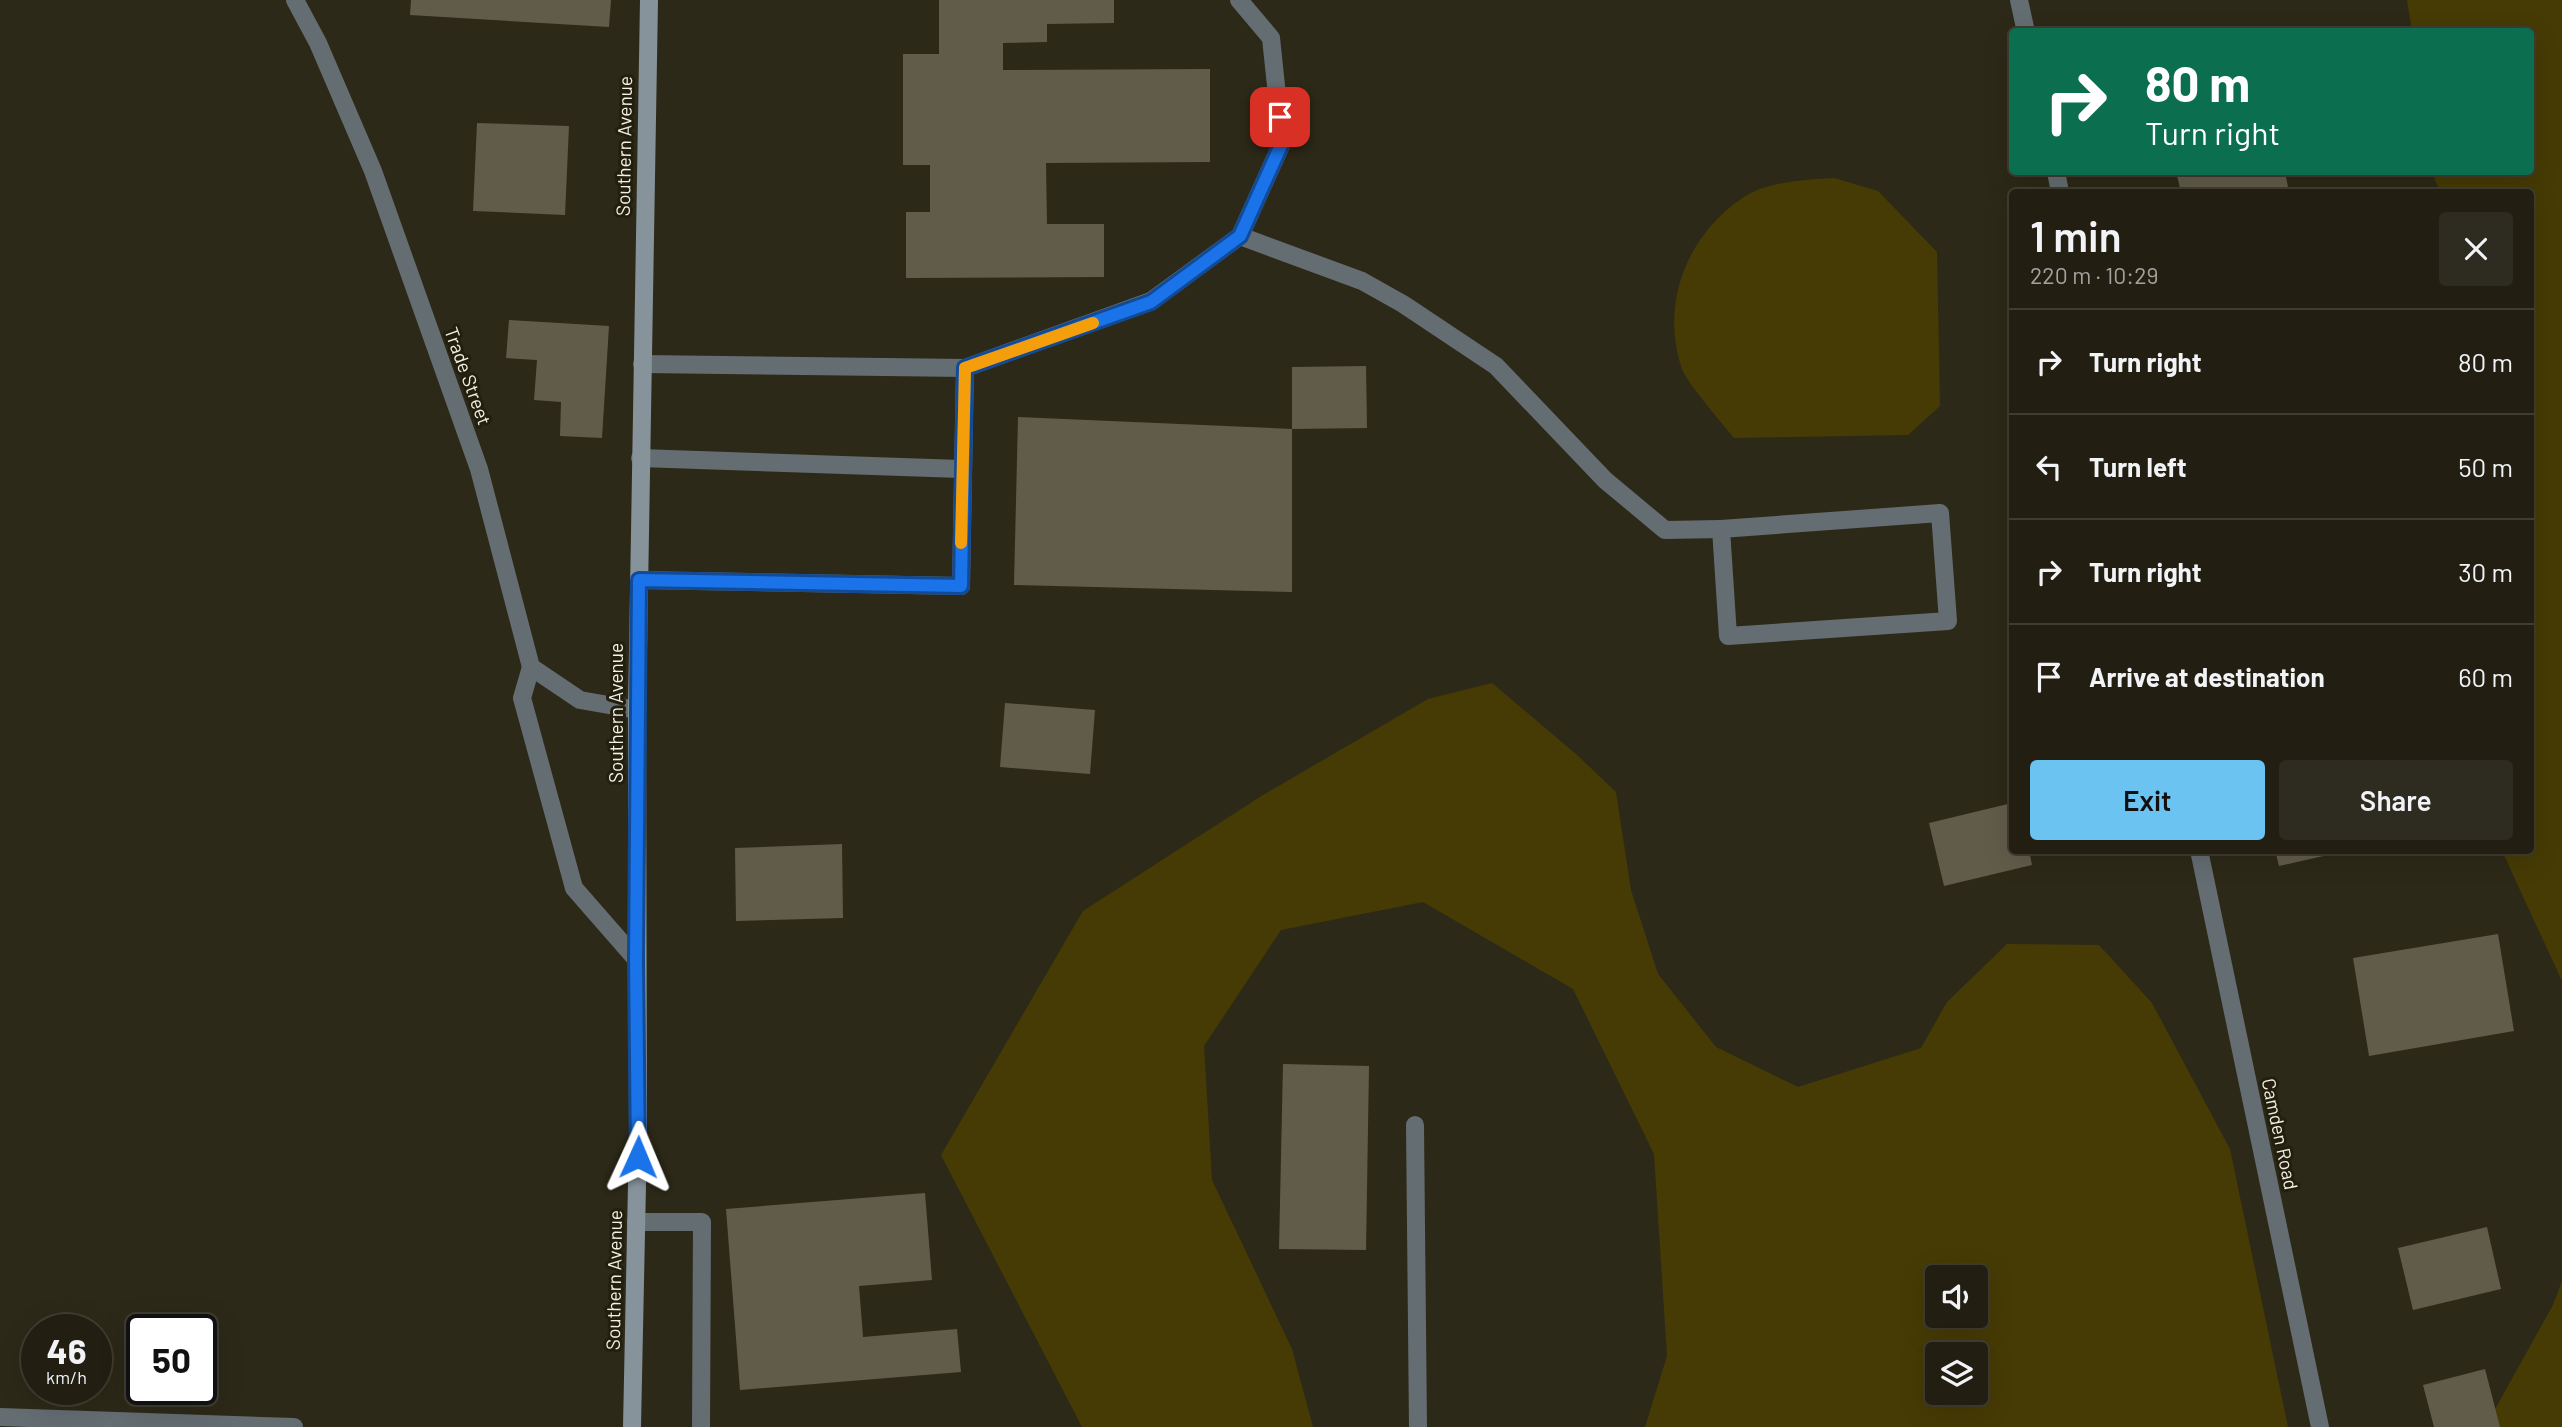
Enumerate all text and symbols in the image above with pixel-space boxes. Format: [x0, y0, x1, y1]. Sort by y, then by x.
text: 80 m [2145, 53, 2250, 112]
icon: right [2030, 56, 2121, 147]
street label: Southern Avenue [611, 76, 636, 216]
pin [1250, 87, 1310, 147]
icon: arrive [1261, 98, 1299, 136]
text: Turn right [2145, 113, 2280, 151]
text: 1 min [2030, 210, 2122, 260]
button: close [2439, 212, 2513, 286]
text: 220 m · 10:29 [2030, 261, 2158, 289]
street label: Trade Street [440, 324, 497, 428]
icon: right [2030, 343, 2068, 381]
text: Turn right [2089, 346, 2202, 377]
text: 80 m [2458, 346, 2513, 377]
icon: left [2030, 448, 2068, 486]
text: Turn left [2089, 451, 2187, 482]
text: 50 m [2458, 451, 2513, 482]
icon: right [2030, 553, 2068, 591]
text: Turn right [2089, 556, 2202, 587]
text: 30 m [2458, 556, 2513, 587]
street label: Southern Avenue [604, 643, 627, 783]
icon: arrive [2030, 658, 2068, 696]
text: Arrive at destination [2089, 661, 2325, 692]
text: 60 m [2458, 661, 2513, 692]
button: Exit [2030, 760, 2265, 840]
button: Share [2279, 760, 2513, 840]
street label: Camden Road [2257, 1076, 2304, 1192]
position arrow [601, 1120, 675, 1194]
street label: Southern Avenue [601, 1210, 626, 1350]
map controls [1925, 1265, 1988, 1405]
button: sound [1925, 1265, 1988, 1328]
speed limit sign: 50 [126, 1314, 217, 1405]
text: 46 [47, 1329, 86, 1371]
button: layers [1925, 1342, 1988, 1405]
text: km/h [46, 1366, 87, 1388]

